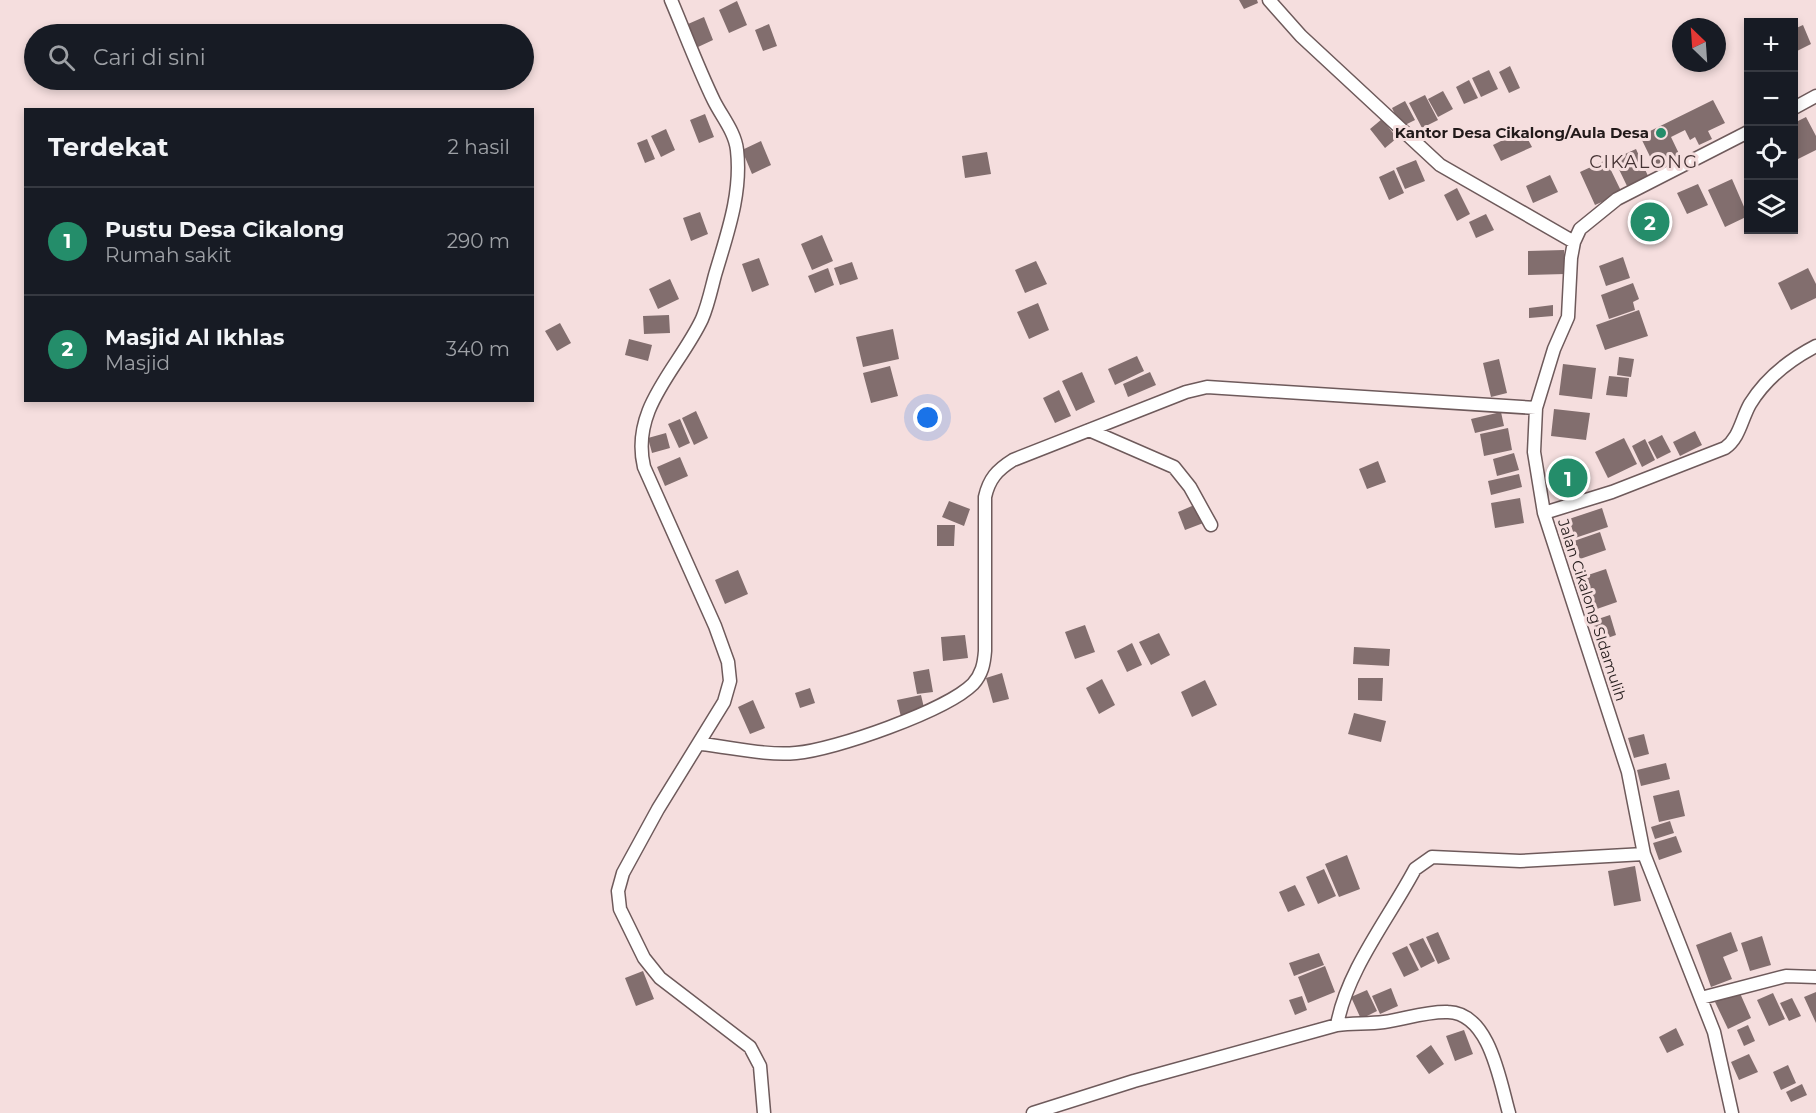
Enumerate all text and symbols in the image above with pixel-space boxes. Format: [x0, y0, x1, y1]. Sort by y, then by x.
north arrow [1672, 18, 1726, 72]
map controls [1744, 18, 1798, 234]
button: + [1744, 18, 1798, 72]
search box [24, 24, 534, 90]
icon: search [45, 41, 78, 74]
text: Cari di sini [93, 44, 206, 71]
button: − [1744, 72, 1798, 126]
place label: Kantor Desa Cikalong/Aula Desa [1395, 123, 1649, 142]
marker: Kantor Desa Cikalong/Aula Desa [1654, 126, 1668, 140]
button: locate [1744, 126, 1798, 180]
text: Terdekat [48, 131, 169, 163]
text: 2 hasil [448, 135, 510, 159]
district label: CIKALONG [1589, 151, 1699, 173]
button: layers [1744, 180, 1798, 234]
pin: 2 [1630, 200, 1670, 244]
text: Pustu Desa Cikalong [105, 216, 344, 243]
text: 1 [64, 229, 71, 253]
text: 290 m [447, 229, 510, 253]
text: Rumah sakit [105, 243, 232, 267]
text: Masjid Al Ikhlas [105, 324, 285, 351]
text: 2 [62, 337, 73, 361]
text: 340 m [446, 337, 510, 361]
text: Masjid [105, 351, 170, 375]
your location [913, 403, 942, 432]
pin: 1 [1548, 456, 1588, 500]
street label: Jalan Cikalong SIdamulih [1554, 515, 1631, 703]

